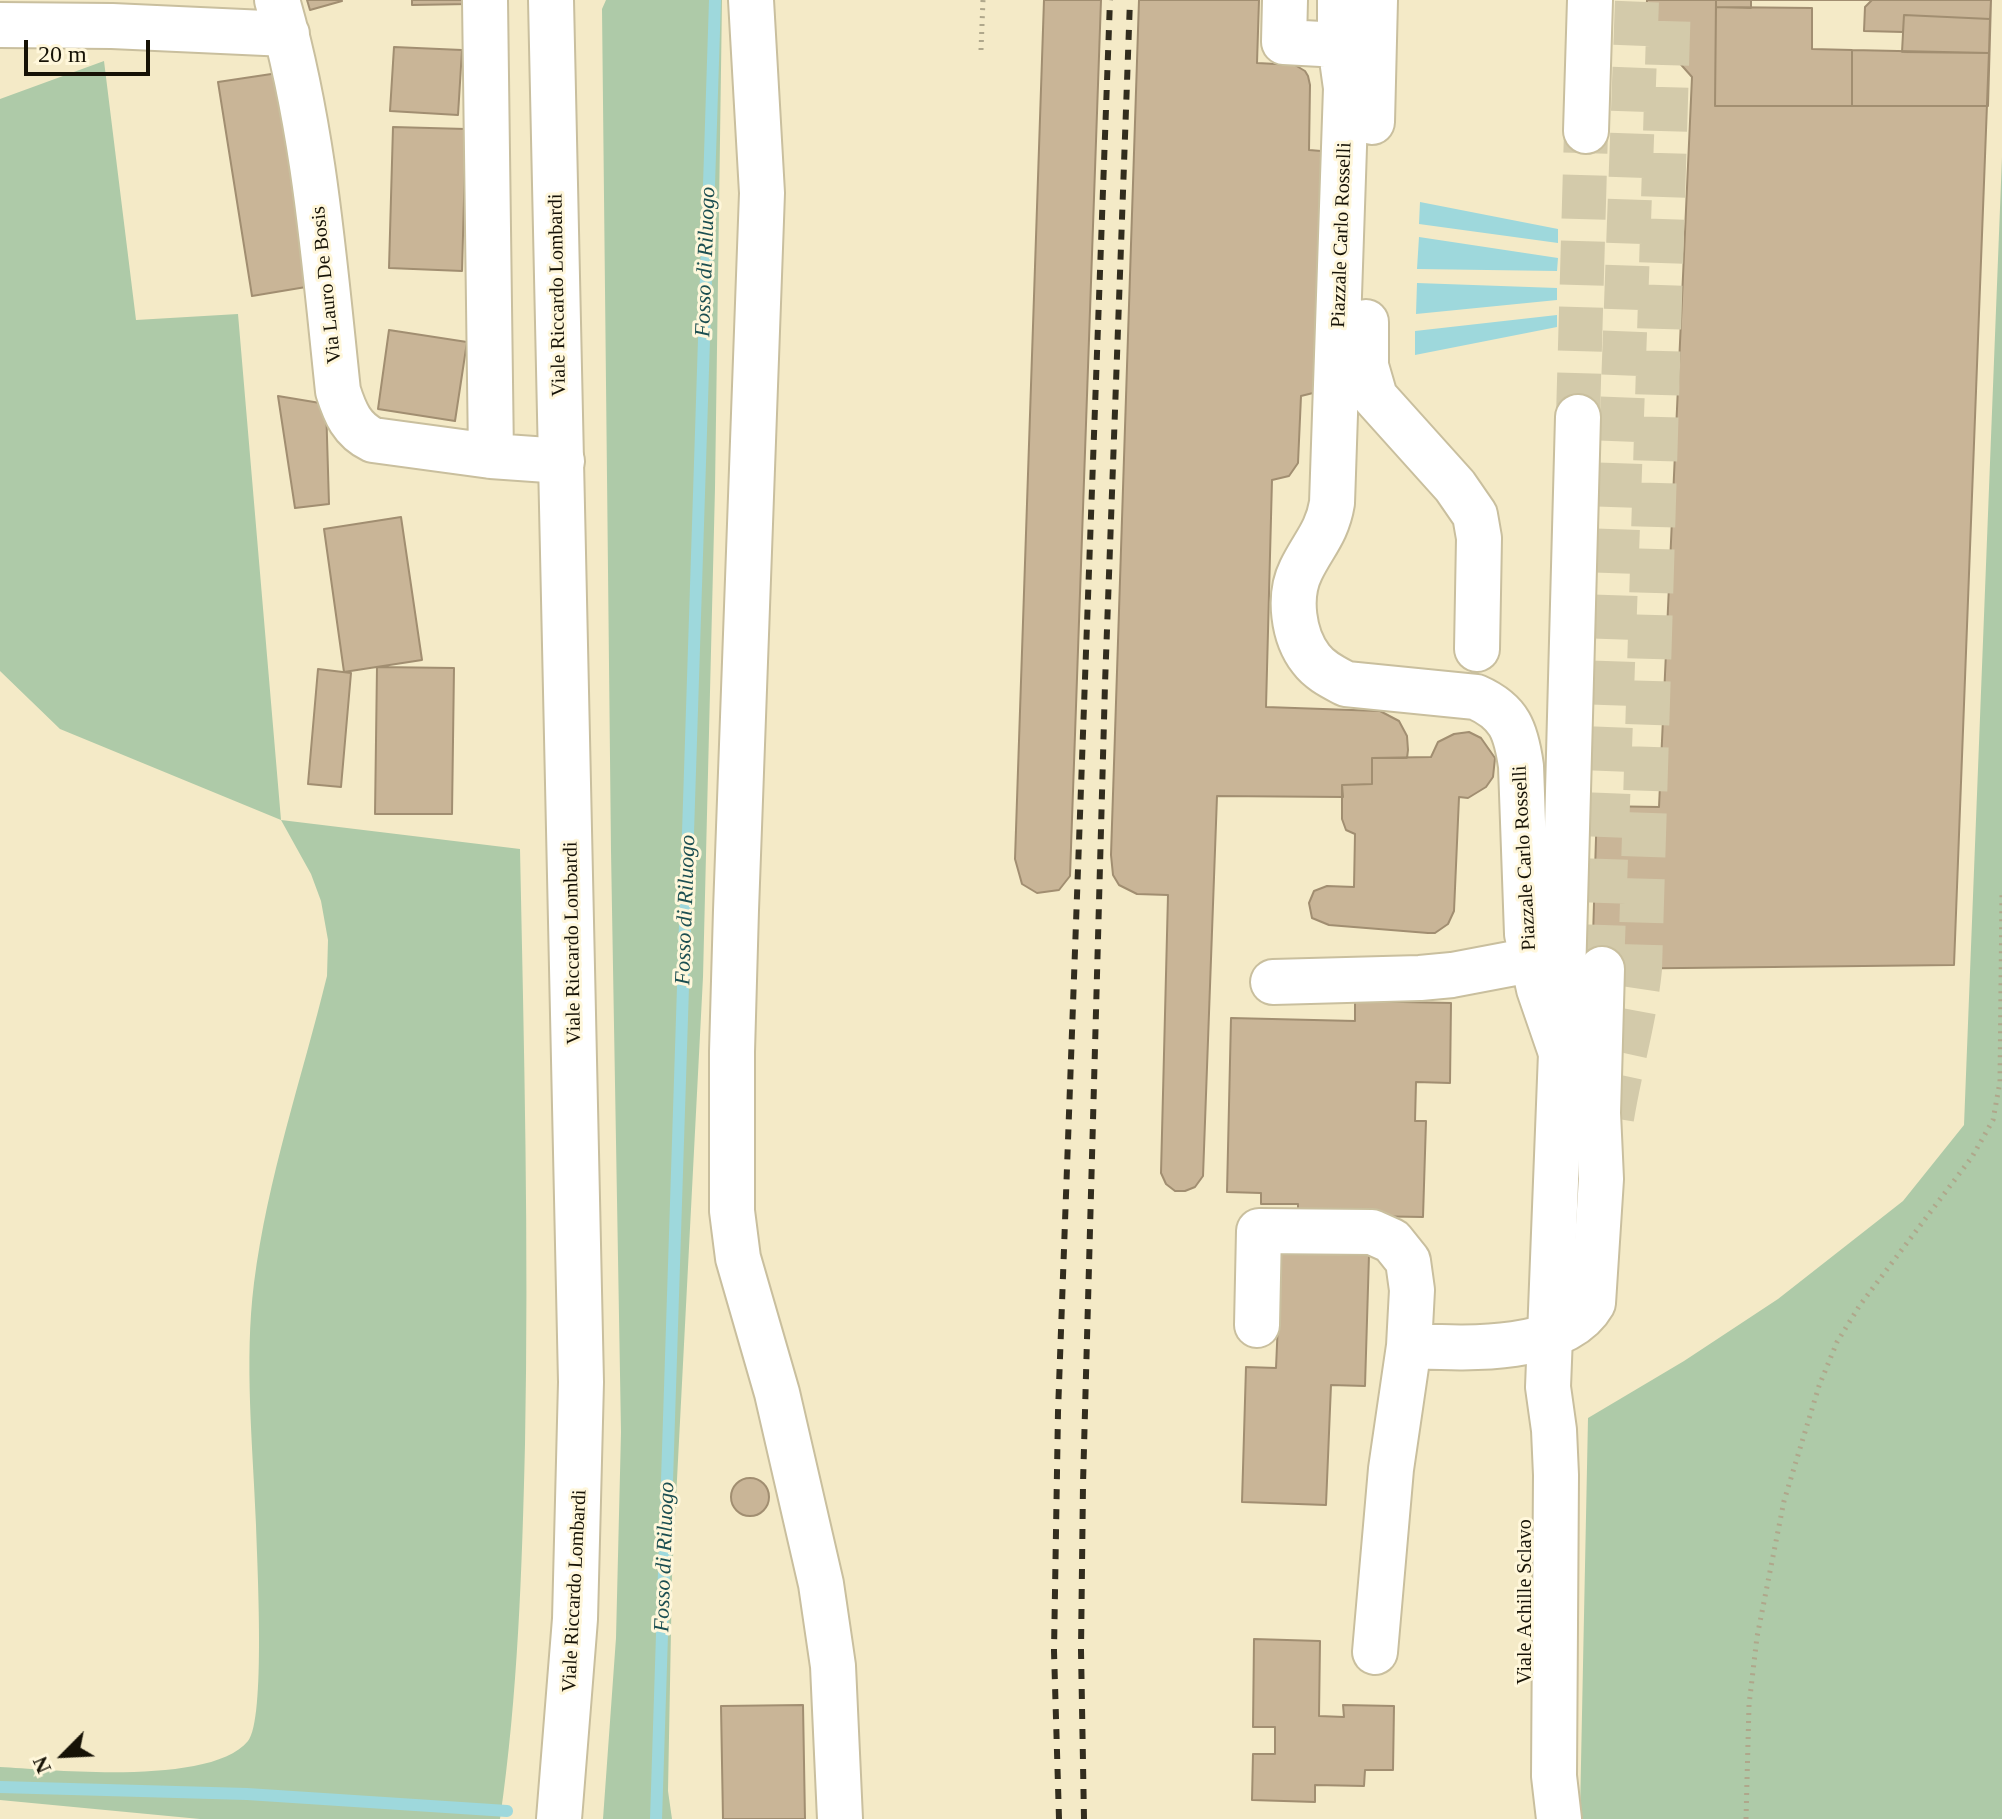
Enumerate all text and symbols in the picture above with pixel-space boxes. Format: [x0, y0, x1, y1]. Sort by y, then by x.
scale bar [28, 24, 154, 74]
text: 20 m [38, 41, 87, 67]
street label: Piazzale Carlo Rosselli [1327, 142, 1357, 328]
water label: Fosso di Riluogo [690, 186, 722, 338]
street label: Viale Riccardo Lombardi [544, 193, 572, 397]
street label: Via Lauro De Bosis [307, 205, 347, 365]
street label: Piazzale Carlo Rosselli [1508, 765, 1542, 951]
water label: Fosso di Riluogo [670, 834, 702, 986]
street label: Viale Riccardo Lombardi [559, 841, 587, 1045]
water label: Fosso di Riluogo [649, 1481, 681, 1633]
street label: Viale Riccardo Lombardi [558, 1489, 592, 1693]
street label: Viale Achille Sclavo [1514, 1519, 1538, 1685]
north arrow [24, 1715, 104, 1795]
text: N [27, 1753, 56, 1777]

